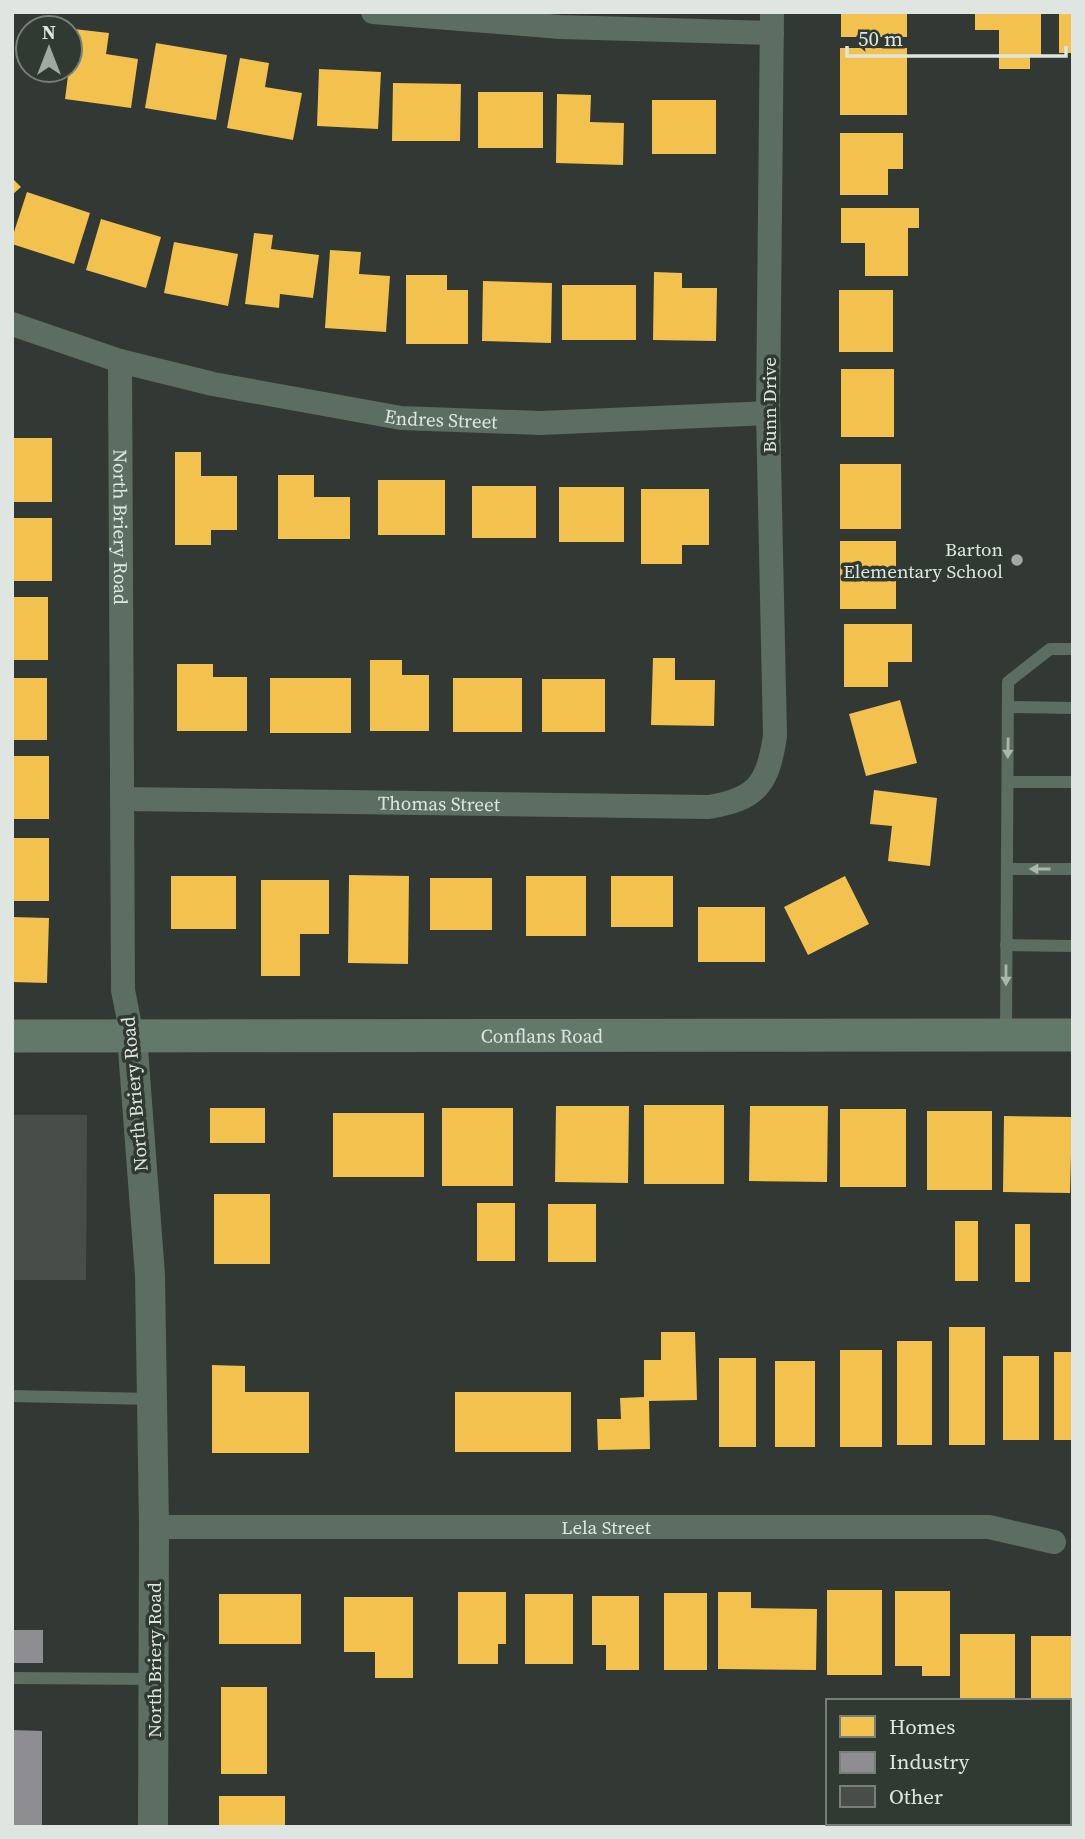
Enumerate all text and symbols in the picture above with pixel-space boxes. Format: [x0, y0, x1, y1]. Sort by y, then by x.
north arrow [14, 14, 84, 84]
scale bar [847, 14, 1066, 58]
text: N [42, 19, 56, 45]
text: 50 m [858, 24, 903, 53]
street label: Bunn Drive [756, 357, 782, 453]
street label: Endres Street [382, 402, 499, 434]
street label: North Briery Road [107, 449, 134, 605]
place label: Barton Elementary School [843, 536, 1003, 584]
marker: Barton Elementary School [1009, 552, 1025, 568]
one-way arrow [1002, 737, 1014, 759]
street label: Thomas Street [378, 789, 501, 817]
one-way arrow [1029, 863, 1051, 875]
one-way arrow [1000, 964, 1012, 986]
street label: North Briery Road [114, 1015, 154, 1173]
street label: Conflans Road [481, 1022, 603, 1049]
street label: Lela Street [561, 1514, 652, 1540]
street label: North Briery Road [141, 1582, 167, 1738]
legend [826, 1699, 1071, 1825]
text: Homes [889, 1712, 955, 1741]
text: Industry [889, 1747, 969, 1776]
text: Other [889, 1782, 943, 1811]

